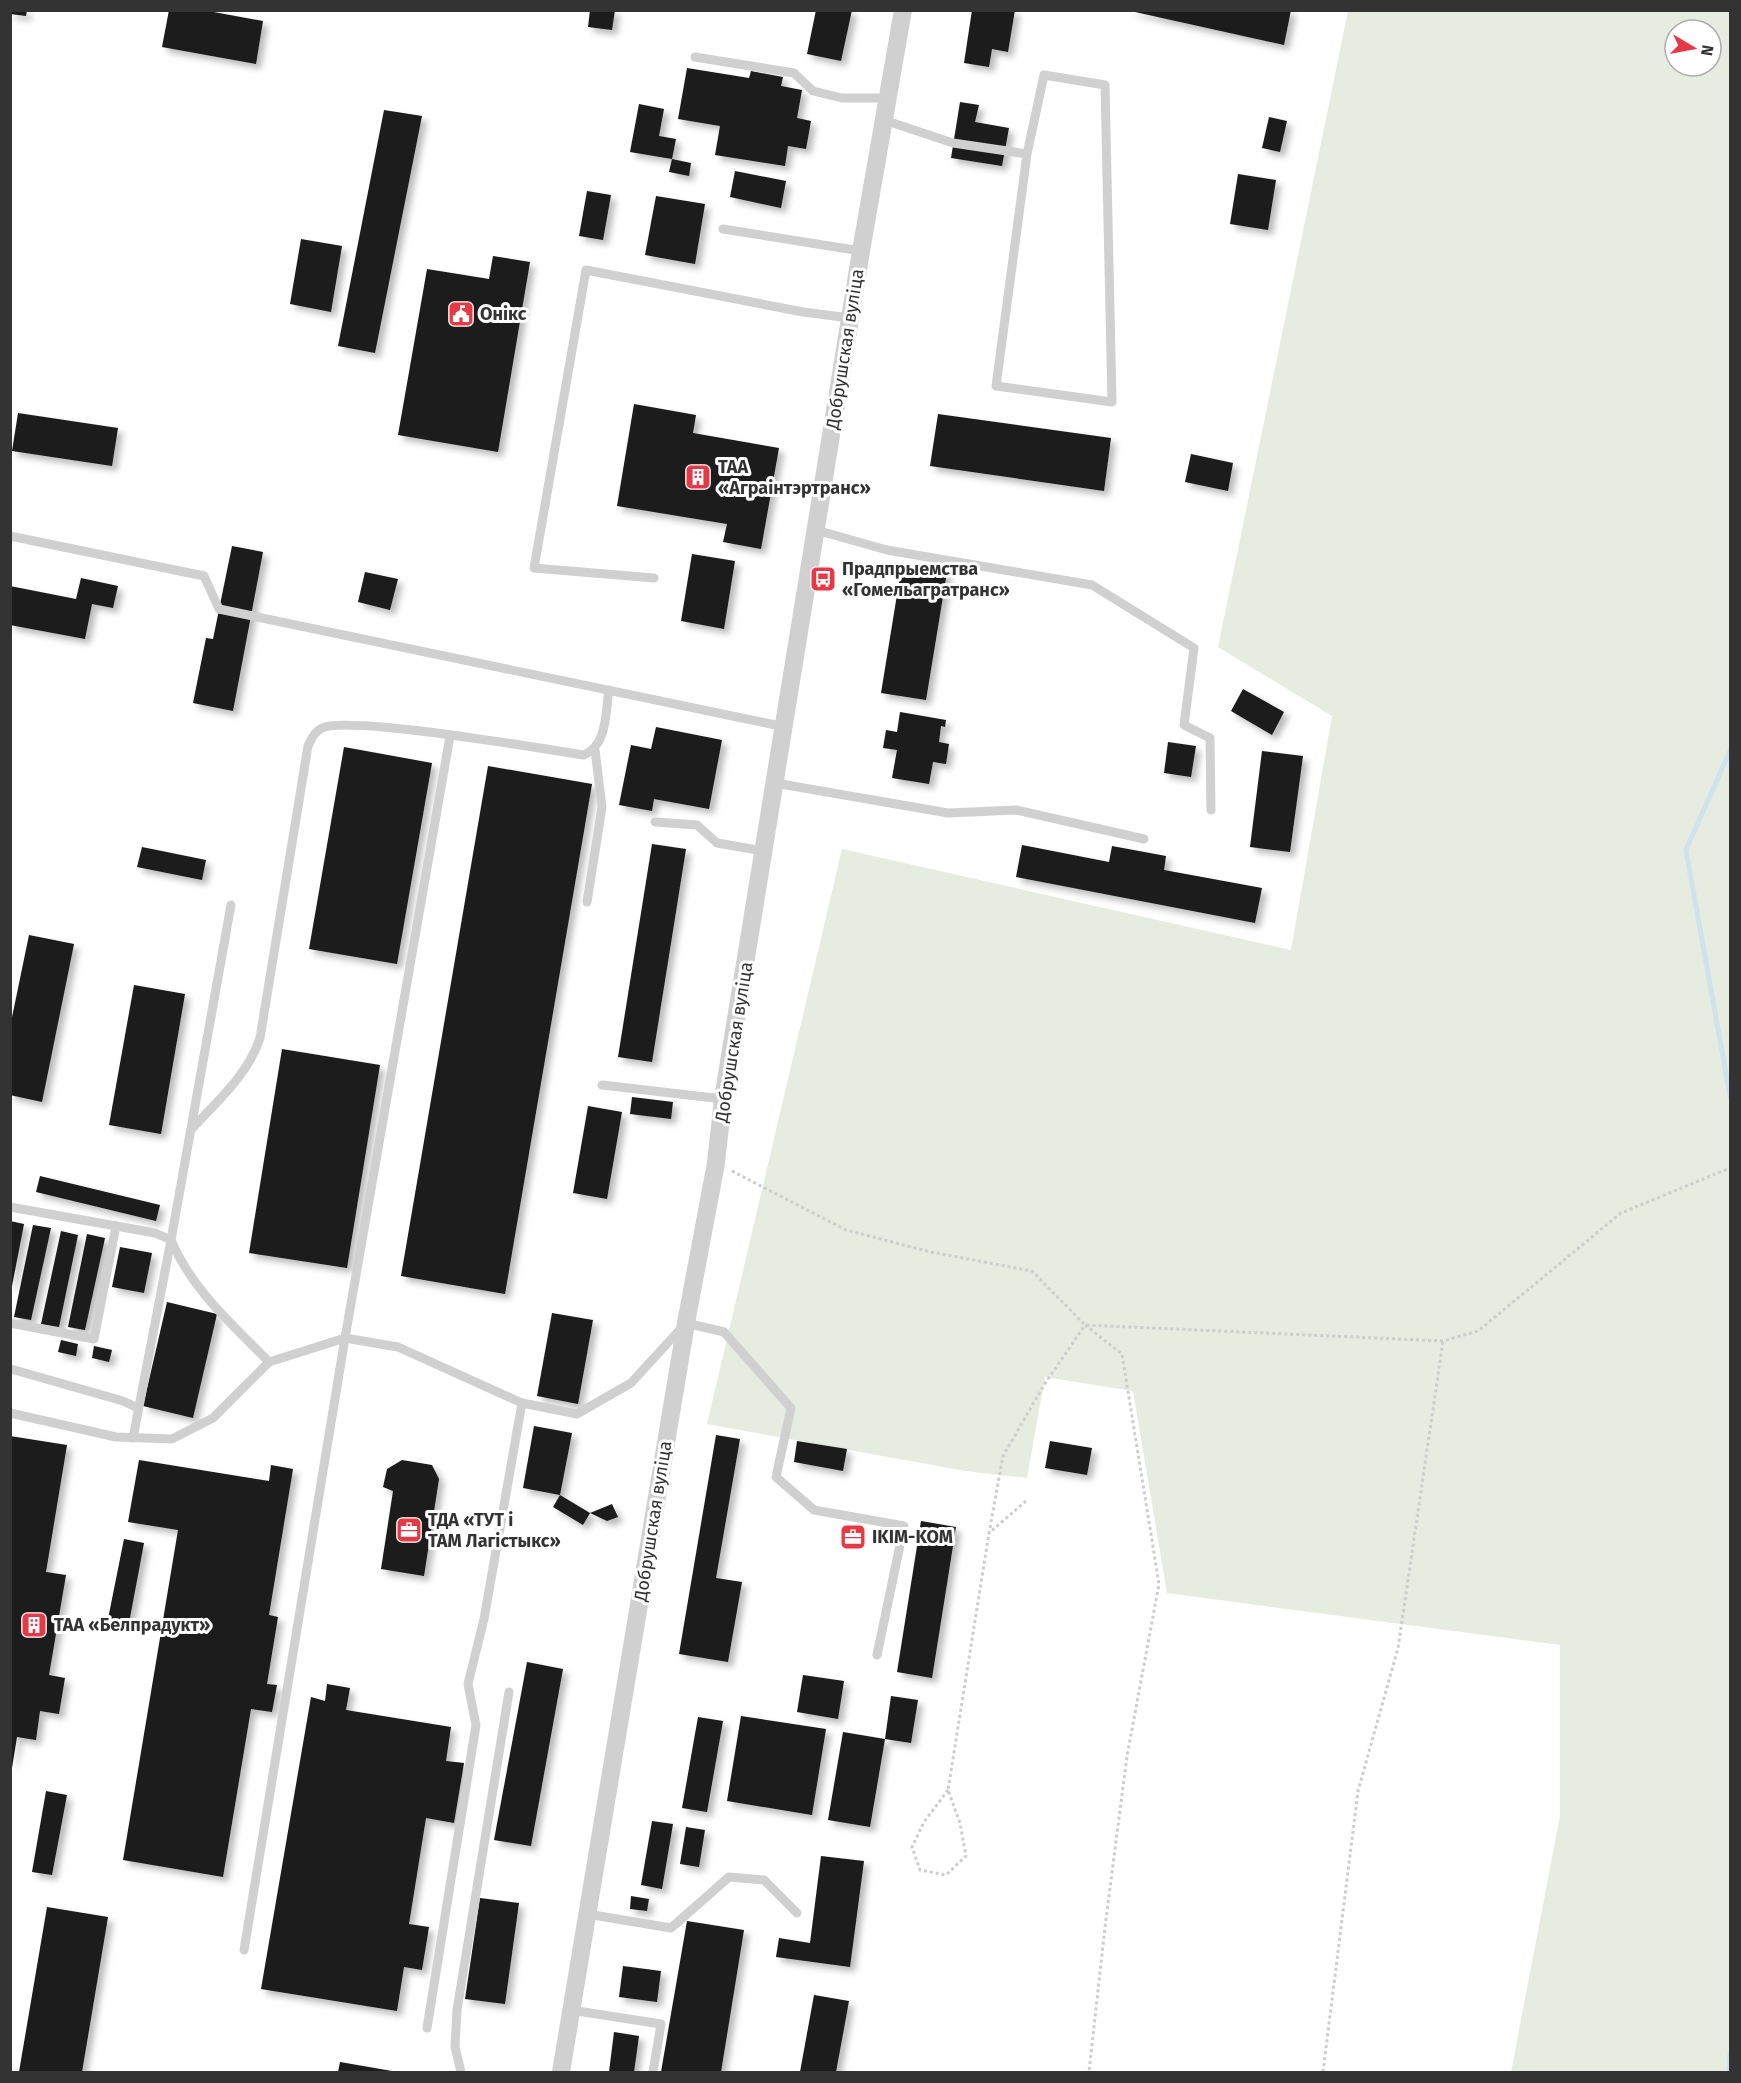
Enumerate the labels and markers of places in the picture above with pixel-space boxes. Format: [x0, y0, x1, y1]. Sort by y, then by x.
public building icon: Онікс [446, 299, 476, 329]
place label: Онікс [480, 303, 527, 325]
place label: ТАА «Аграінтэртранс» [718, 456, 871, 499]
building icon: ТАА «Аграінтэртранс» [683, 462, 713, 492]
place label: Прадпрыемства «Гомельагратранс» [842, 558, 1010, 601]
bus stop icon: Прадпрыемства «Гомельагратранс» [808, 564, 838, 594]
place label: ТДА «ТУТ і ТАМ Лагістыкс» [428, 1509, 561, 1552]
office icon: ТДА «ТУТ і ТАМ Лагістыкс» [394, 1515, 424, 1545]
office icon: IKIM-KOM [838, 1522, 868, 1552]
place label: IKIM-KOM [872, 1526, 953, 1548]
building icon: ТАА «Белпрадукт» [19, 1610, 49, 1640]
place label: ТАА «Белпрадукт» [54, 1614, 210, 1636]

